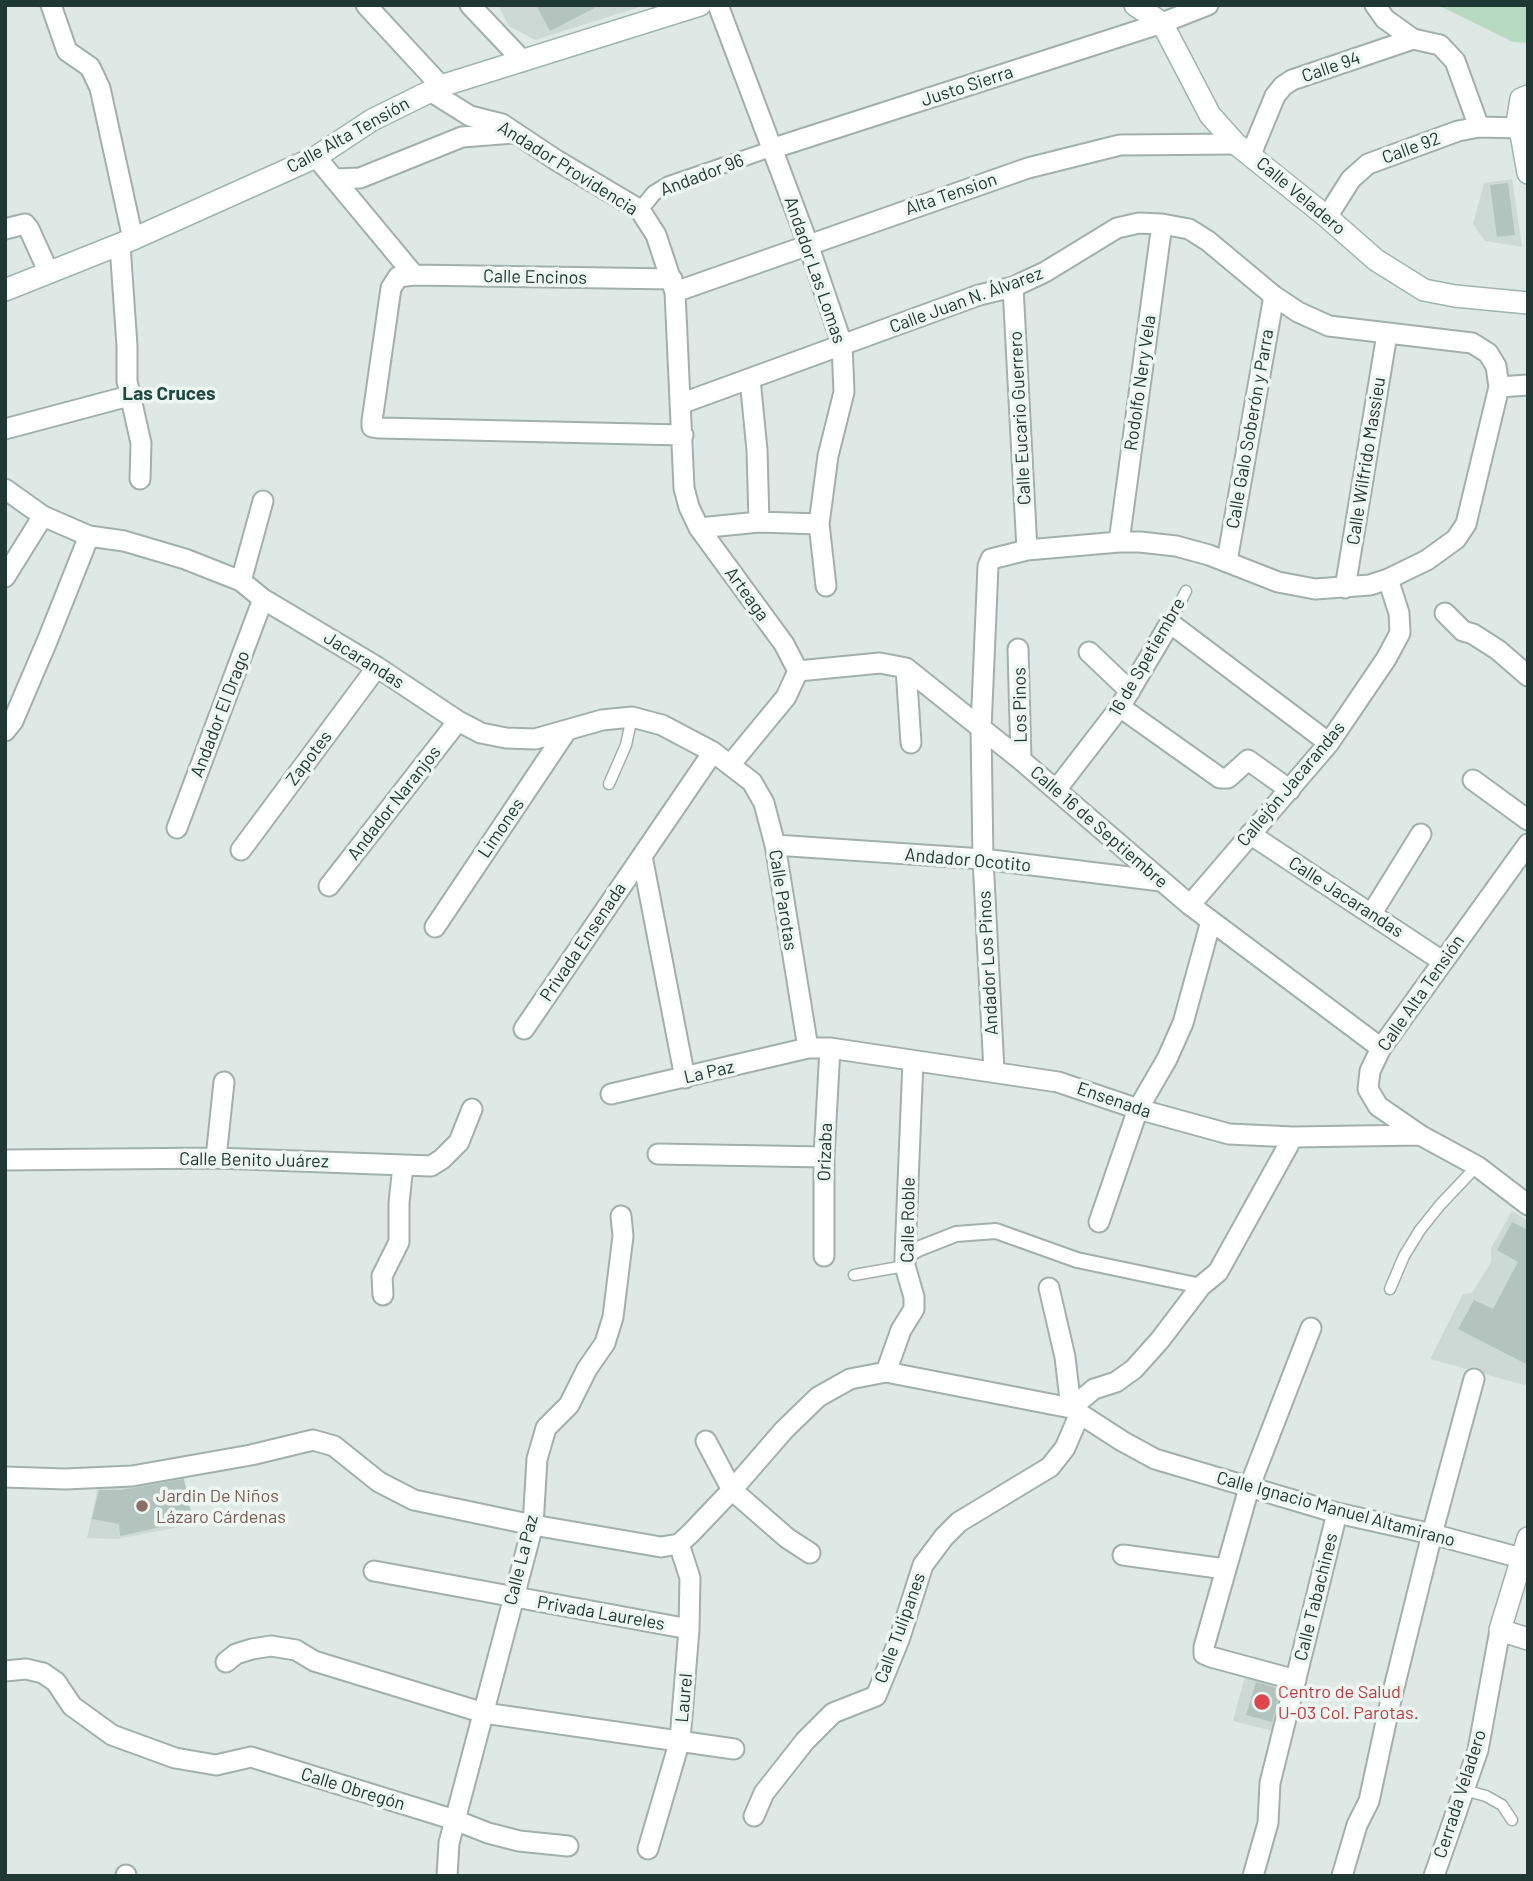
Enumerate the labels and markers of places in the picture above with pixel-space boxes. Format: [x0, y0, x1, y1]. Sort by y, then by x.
place label: Jardin De Niños Lázaro Cárdenas [156, 1485, 286, 1528]
marker: Jardin De Niños Lázaro Cárdenas [134, 1498, 150, 1514]
place label: Centro de Salud U-03 Col. Parotas. [1278, 1681, 1419, 1724]
marker: Centro de Salud U-03 Col. Parotas. [1252, 1692, 1272, 1712]

